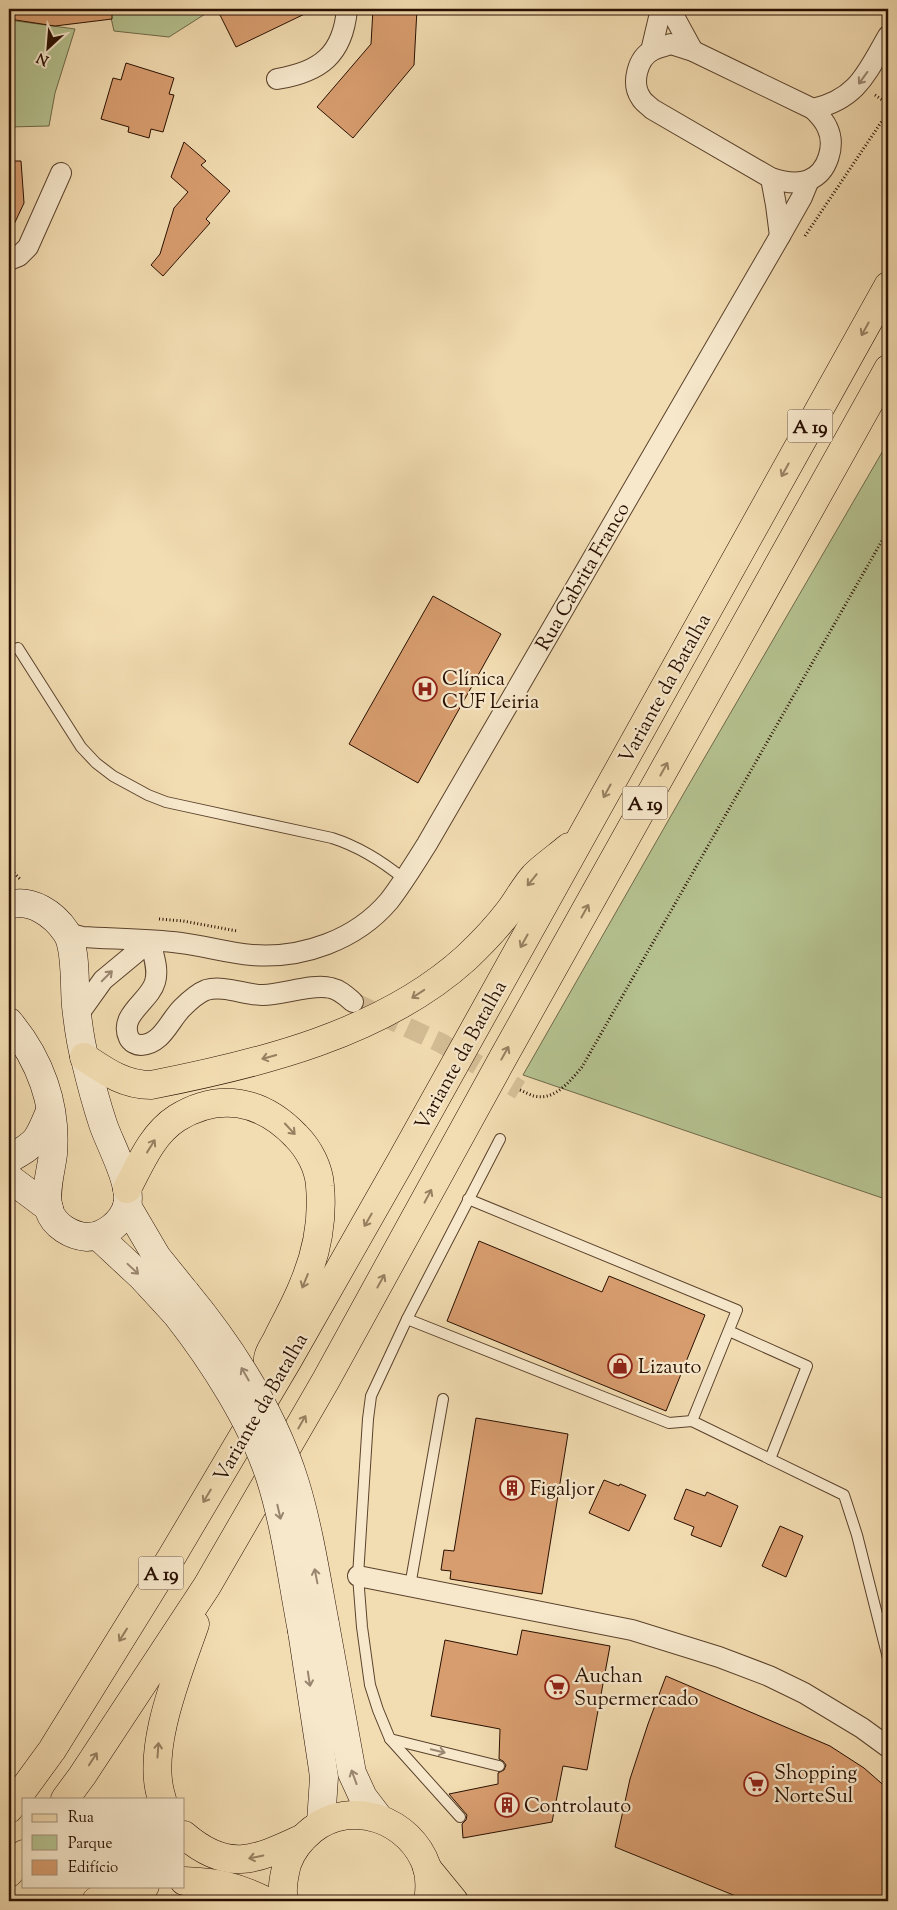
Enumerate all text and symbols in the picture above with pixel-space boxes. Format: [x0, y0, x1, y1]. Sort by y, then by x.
north arrow [22, 22, 72, 72]
text: N [34, 46, 53, 69]
one-way arrow [858, 71, 868, 85]
one-way arrow [859, 321, 869, 335]
road number: A 19 [788, 410, 832, 442]
one-way arrow [780, 463, 790, 477]
street label: Rua Cabrita Franco [530, 498, 639, 657]
street label: Variante da Batalha [613, 609, 719, 769]
place label: Clínica CUF Leiria [442, 666, 539, 718]
hospital icon: Clínica CUF Leiria [412, 676, 438, 702]
one-way arrow [659, 762, 669, 777]
one-way arrow [601, 784, 611, 798]
road number: A 19 [622, 786, 668, 820]
one-way arrow [526, 874, 537, 887]
one-way arrow [580, 905, 590, 919]
one-way arrow [519, 933, 529, 948]
one-way arrow [101, 970, 113, 982]
street label: Variante da Batalha [409, 976, 515, 1136]
one-way arrow [411, 989, 425, 999]
one-way arrow [501, 1046, 511, 1061]
one-way arrow [261, 1052, 277, 1062]
one-way arrow [284, 1123, 296, 1136]
one-way arrow [146, 1140, 156, 1154]
one-way arrow [424, 1189, 433, 1204]
one-way arrow [362, 1212, 372, 1226]
one-way arrow [127, 1263, 139, 1275]
one-way arrow [299, 1273, 308, 1288]
one-way arrow [377, 1274, 387, 1289]
street label: Variante da Batalha [208, 1329, 317, 1488]
shop icon: Lizauto [607, 1353, 633, 1379]
place label: Lizauto [638, 1354, 702, 1383]
one-way arrow [240, 1368, 250, 1382]
one-way arrow [297, 1416, 307, 1430]
building icon: Figaljor [499, 1475, 525, 1501]
place label: Figaljor [530, 1476, 595, 1505]
one-way arrow [202, 1489, 212, 1503]
one-way arrow [275, 1504, 284, 1520]
road number: A 19 [138, 1556, 184, 1590]
one-way arrow [310, 1568, 320, 1584]
one-way arrow [118, 1628, 128, 1642]
place label: Auchan Supermercado [574, 1663, 699, 1715]
one-way arrow [305, 1671, 315, 1687]
supermarket icon: Auchan Supermercado [544, 1674, 570, 1700]
one-way arrow [154, 1743, 163, 1759]
one-way arrow [429, 1747, 445, 1756]
one-way arrow [88, 1752, 99, 1766]
place label: Shopping NorteSul [774, 1760, 857, 1812]
one-way arrow [349, 1770, 358, 1785]
supermarket icon: Shopping NorteSul [743, 1771, 769, 1797]
building icon: Controlauto [494, 1792, 520, 1818]
place label: Controlauto [524, 1793, 631, 1822]
legend [22, 1798, 185, 1888]
text: Rua [68, 1808, 94, 1829]
text: Parque [68, 1834, 112, 1855]
one-way arrow [249, 1853, 265, 1862]
text: Edifício [68, 1858, 118, 1879]

